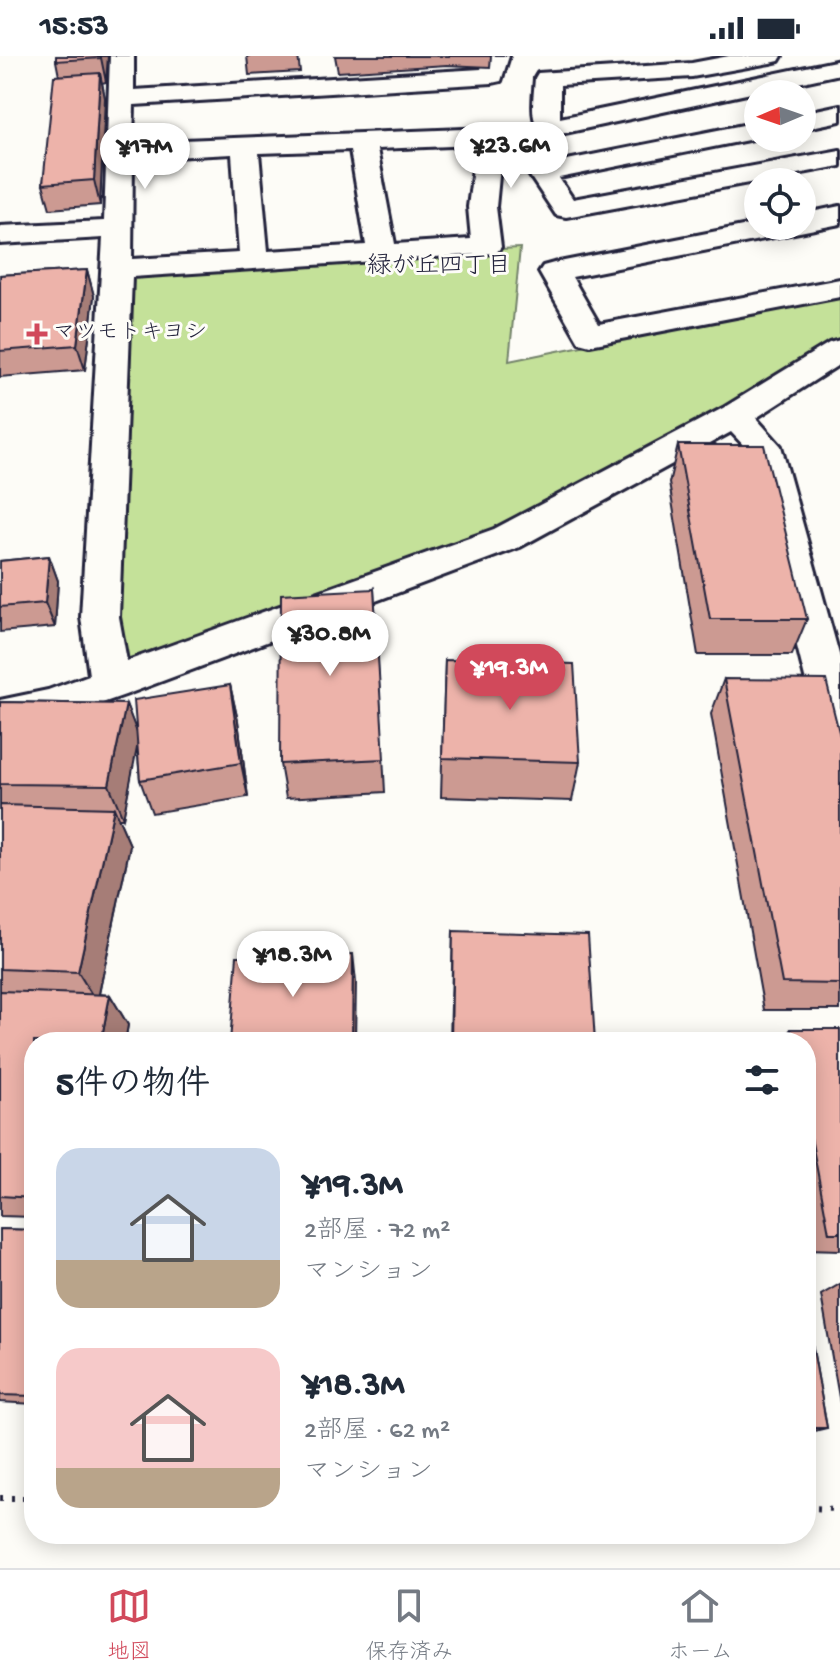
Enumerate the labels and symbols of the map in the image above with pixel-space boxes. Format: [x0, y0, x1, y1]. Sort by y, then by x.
north arrow [744, 80, 816, 152]
pin: ¥23.6M [446, 122, 576, 190]
pin: ¥17M [98, 123, 192, 191]
district label: 緑が丘四丁目 [367, 253, 511, 282]
place label: マツモトキヨシ [53, 321, 207, 347]
marker: マツモトキヨシ [28, 325, 46, 343]
pin: ¥30.8M [265, 610, 395, 678]
pin: ¥19.3M [445, 644, 575, 712]
pin: ¥18.3M [228, 931, 358, 999]

